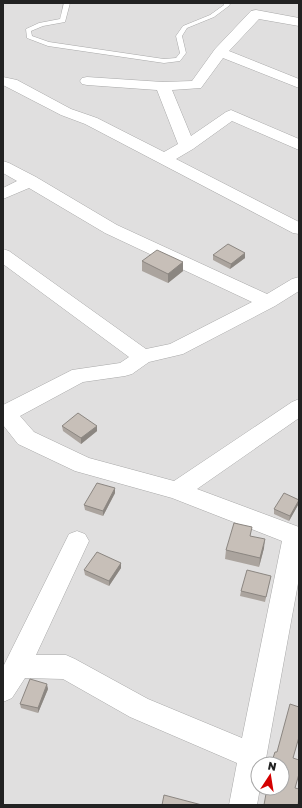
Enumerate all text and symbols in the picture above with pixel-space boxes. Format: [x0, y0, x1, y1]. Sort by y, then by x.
north arrow [250, 756, 290, 796]
text: N [267, 759, 278, 773]

